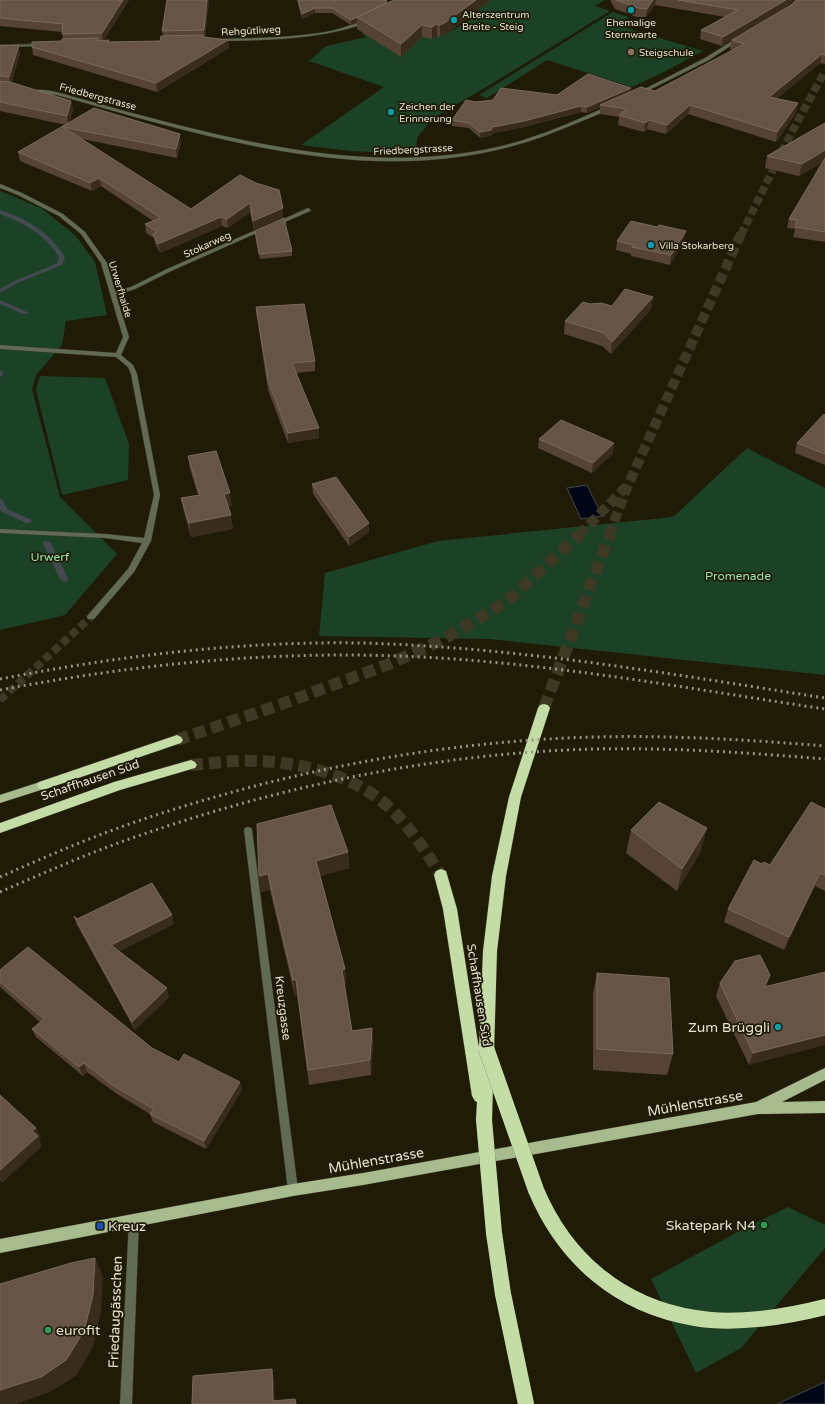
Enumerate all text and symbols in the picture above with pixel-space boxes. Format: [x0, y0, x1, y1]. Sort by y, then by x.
marker: Ehemalige Sternwarte [626, 5, 636, 15]
place label: Alterszentrum Breite - Steig [462, 9, 529, 33]
marker: Alterszentrum Breite - Steig [449, 15, 459, 25]
place label: Ehemalige Sternwarte [605, 17, 657, 41]
street label: Rehgütliweg [221, 23, 281, 39]
marker: Steigschule [626, 47, 636, 57]
place label: Steigschule [639, 47, 694, 59]
street label: Friedbergstrasse [58, 81, 138, 113]
place label: Zeichen der Erinnerung [399, 101, 455, 125]
marker: Zeichen der Erinnerung [386, 107, 396, 117]
street label: Friedbergstrasse [373, 142, 453, 158]
street label: Stokarweg [182, 229, 233, 261]
marker: Villa Stokarberg [646, 240, 656, 250]
place label: Villa Stokarberg [659, 240, 734, 252]
street label: Urwerfhalde [106, 260, 134, 319]
park label: Urwerf [31, 550, 70, 564]
park label: Promenade [705, 569, 771, 583]
street label: Schaffhausen Süd [39, 757, 141, 803]
street label: Schaffhausen Süd [464, 943, 494, 1047]
street label: Kreuzgasse [272, 975, 294, 1041]
place label: Zum Brüggli [688, 1019, 770, 1036]
marker: Zum Brüggli [773, 1022, 783, 1032]
street label: Mühlenstrasse [646, 1087, 744, 1120]
street label: Mühlenstrasse [327, 1144, 425, 1177]
place label: Skatepark N4 [666, 1217, 756, 1234]
place label: Kreuz [108, 1218, 146, 1235]
marker: Skatepark N4 [759, 1220, 769, 1230]
marker: Kreuz [95, 1221, 105, 1231]
street label: Friedaugässchen [105, 1255, 126, 1369]
place label: eurofit [56, 1322, 101, 1339]
marker: eurofit [43, 1325, 53, 1335]

